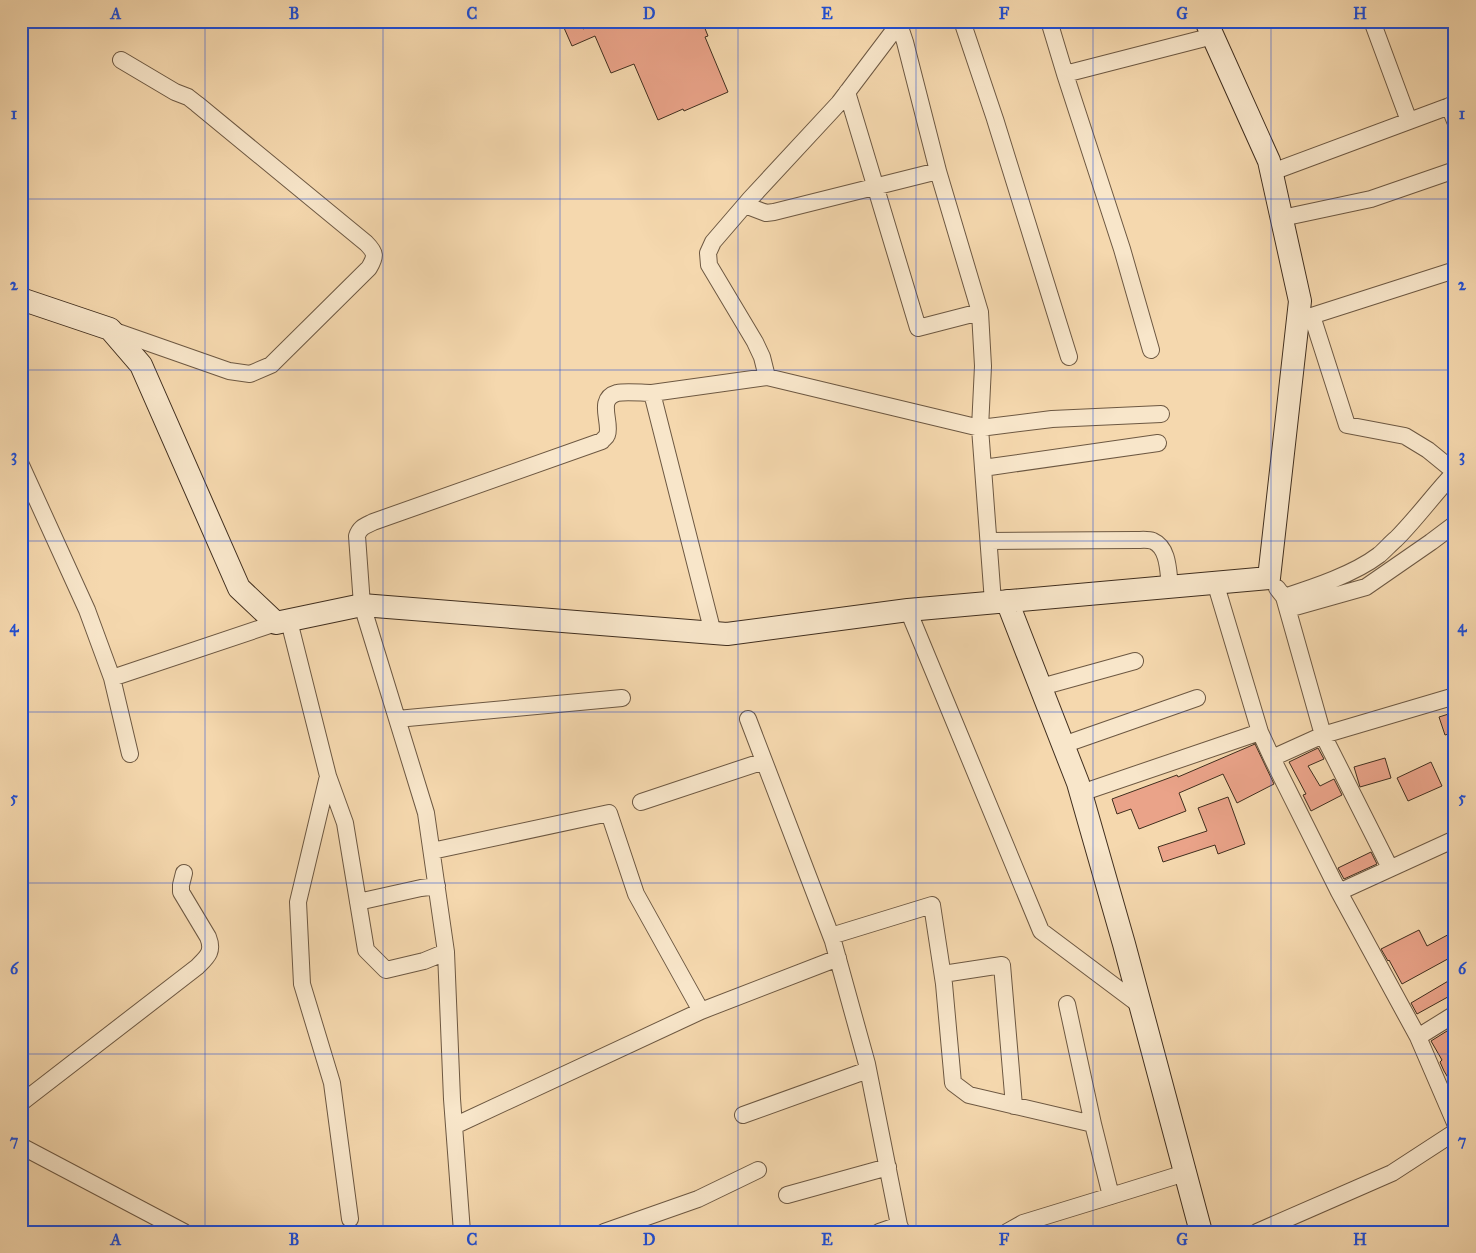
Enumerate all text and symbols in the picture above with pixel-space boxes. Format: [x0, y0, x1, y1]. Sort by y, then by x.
text: A [110, 4, 122, 23]
text: B [289, 4, 299, 23]
text: C [467, 4, 478, 23]
text: D [643, 4, 656, 23]
text: E [821, 4, 833, 23]
text: F [999, 4, 1010, 23]
text: G [1176, 4, 1188, 23]
text: H [1353, 4, 1367, 23]
text: 1 [11, 104, 18, 123]
text: 1 [1459, 104, 1466, 123]
text: 2 [10, 275, 19, 294]
text: 2 [1458, 275, 1467, 294]
text: 3 [11, 446, 17, 466]
text: 3 [1459, 446, 1465, 466]
text: 4 [10, 617, 20, 637]
text: 4 [1458, 617, 1468, 637]
text: 5 [10, 788, 18, 807]
text: 5 [1458, 788, 1466, 807]
text: 6 [10, 959, 19, 978]
text: 6 [1458, 959, 1467, 978]
text: 7 [10, 1131, 19, 1150]
text: 7 [1458, 1131, 1467, 1150]
text: A [110, 1230, 122, 1249]
text: B [289, 1230, 299, 1249]
text: C [467, 1230, 478, 1249]
text: D [643, 1230, 656, 1249]
text: E [821, 1230, 833, 1249]
text: F [999, 1230, 1010, 1249]
text: G [1176, 1230, 1188, 1249]
text: H [1353, 1230, 1367, 1249]

